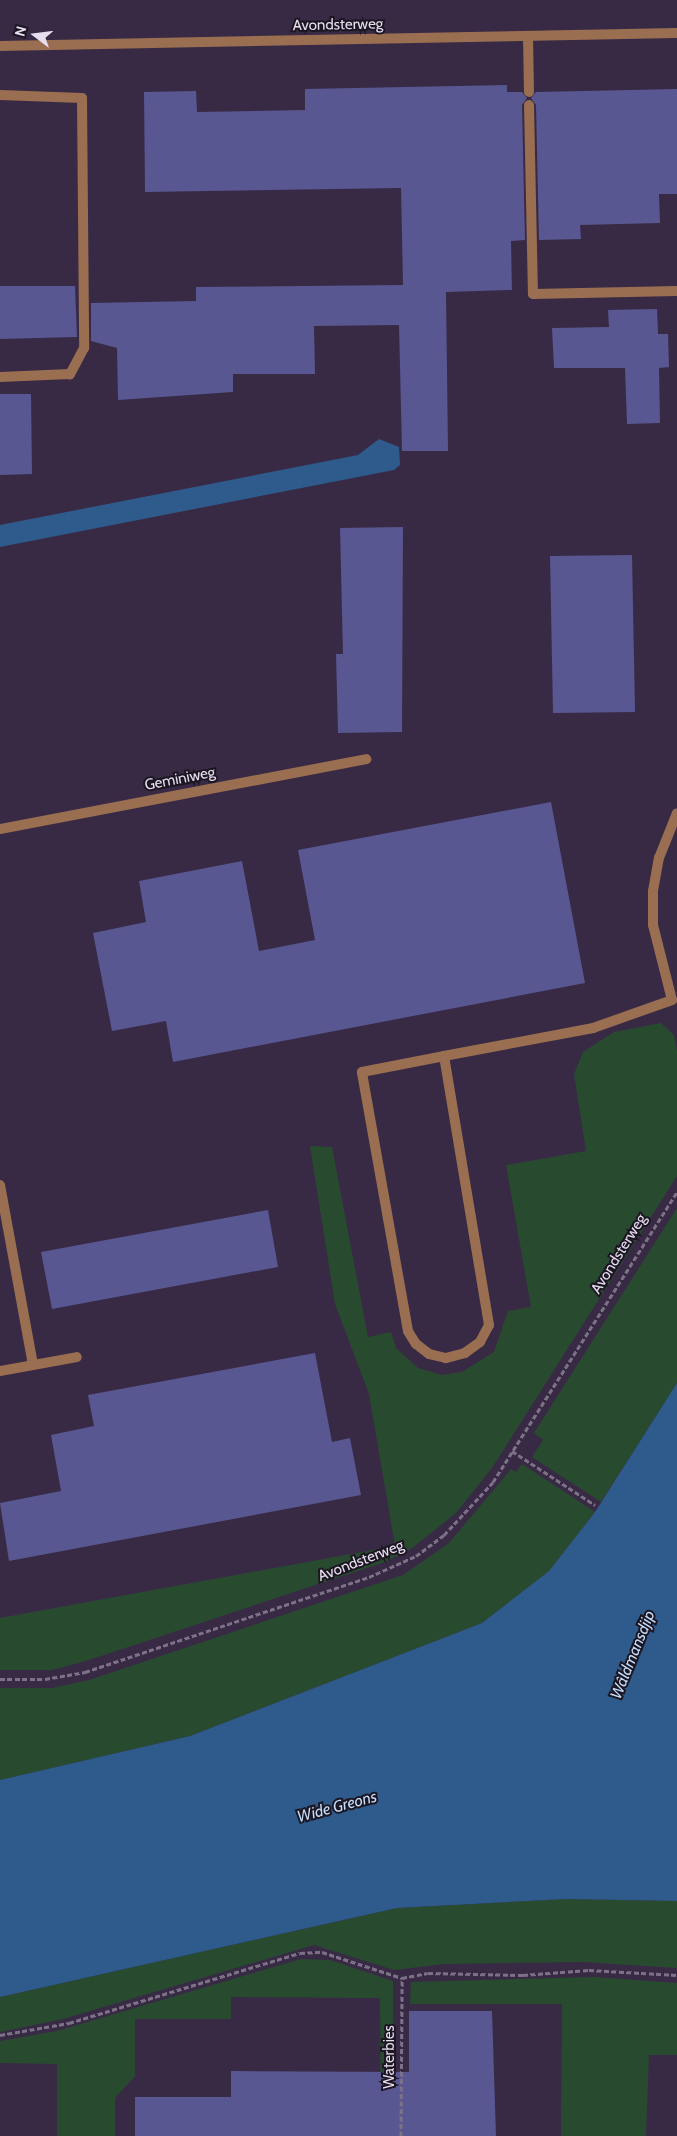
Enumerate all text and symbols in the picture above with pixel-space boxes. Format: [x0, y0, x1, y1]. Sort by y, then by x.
north arrow [10, 10, 60, 60]
street label: Avondsterweg [293, 15, 383, 35]
text: N [11, 24, 30, 38]
street label: Geminiweg [143, 763, 217, 795]
street label: Avondsterweg [587, 1211, 651, 1297]
street label: Avondsterweg [316, 1536, 406, 1586]
water label: Wâldmansdjip [607, 1608, 659, 1702]
water label: Wide Greons [295, 1787, 379, 1827]
street label: Waterbies [381, 2025, 399, 2089]

